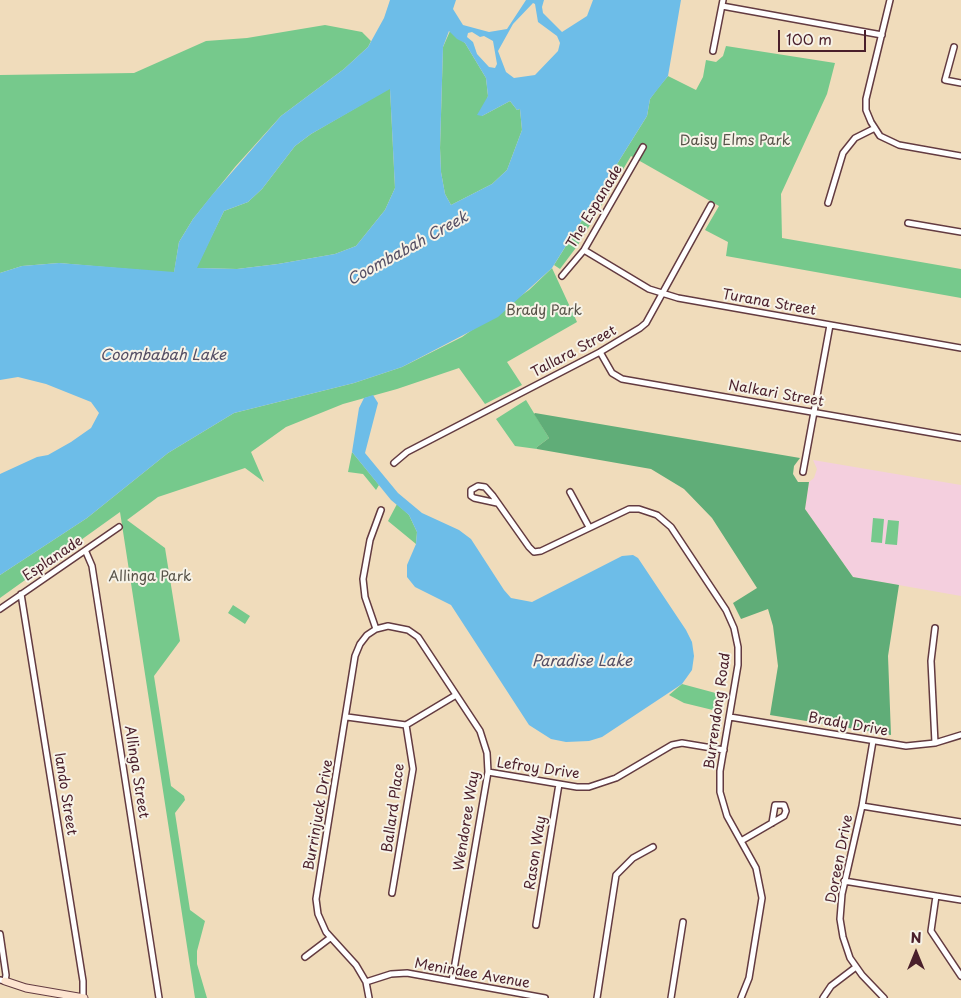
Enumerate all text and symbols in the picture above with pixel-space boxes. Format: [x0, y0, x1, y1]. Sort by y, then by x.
scale bar [781, 20, 868, 52]
text: 100 m [786, 27, 832, 50]
park label: Daisy Elms Park [680, 133, 790, 149]
street label: The Espanade [563, 162, 627, 252]
water label: Coombabah Creek [344, 208, 472, 290]
street label: Turana Street [721, 286, 817, 320]
park label: Brady Park [506, 303, 582, 319]
street label: Tallara Street [529, 323, 619, 381]
water label: Coombabah Lake [100, 347, 226, 365]
street label: Nalkari Street [727, 377, 825, 411]
street label: Esplanade [20, 533, 86, 585]
park label: Allinga Park [108, 569, 192, 585]
street label: Burrendong Road [702, 652, 734, 770]
water label: Paradise Lake [532, 653, 632, 671]
street label: Brady Drive [807, 710, 889, 740]
street label: Allinga Street [120, 724, 152, 820]
street label: Iando Street [50, 751, 80, 837]
street label: Lefroy Drive [496, 755, 580, 783]
street label: Burrinjuck Drive [301, 758, 337, 872]
street label: Ballard Place [379, 762, 409, 854]
street label: Wendoree Way [451, 770, 483, 872]
street label: Doreen Drive [823, 813, 857, 905]
street label: Rason Way [522, 815, 550, 891]
text: N [910, 927, 922, 948]
north arrow [891, 928, 941, 978]
street label: Menindee Avenue [413, 956, 531, 992]

